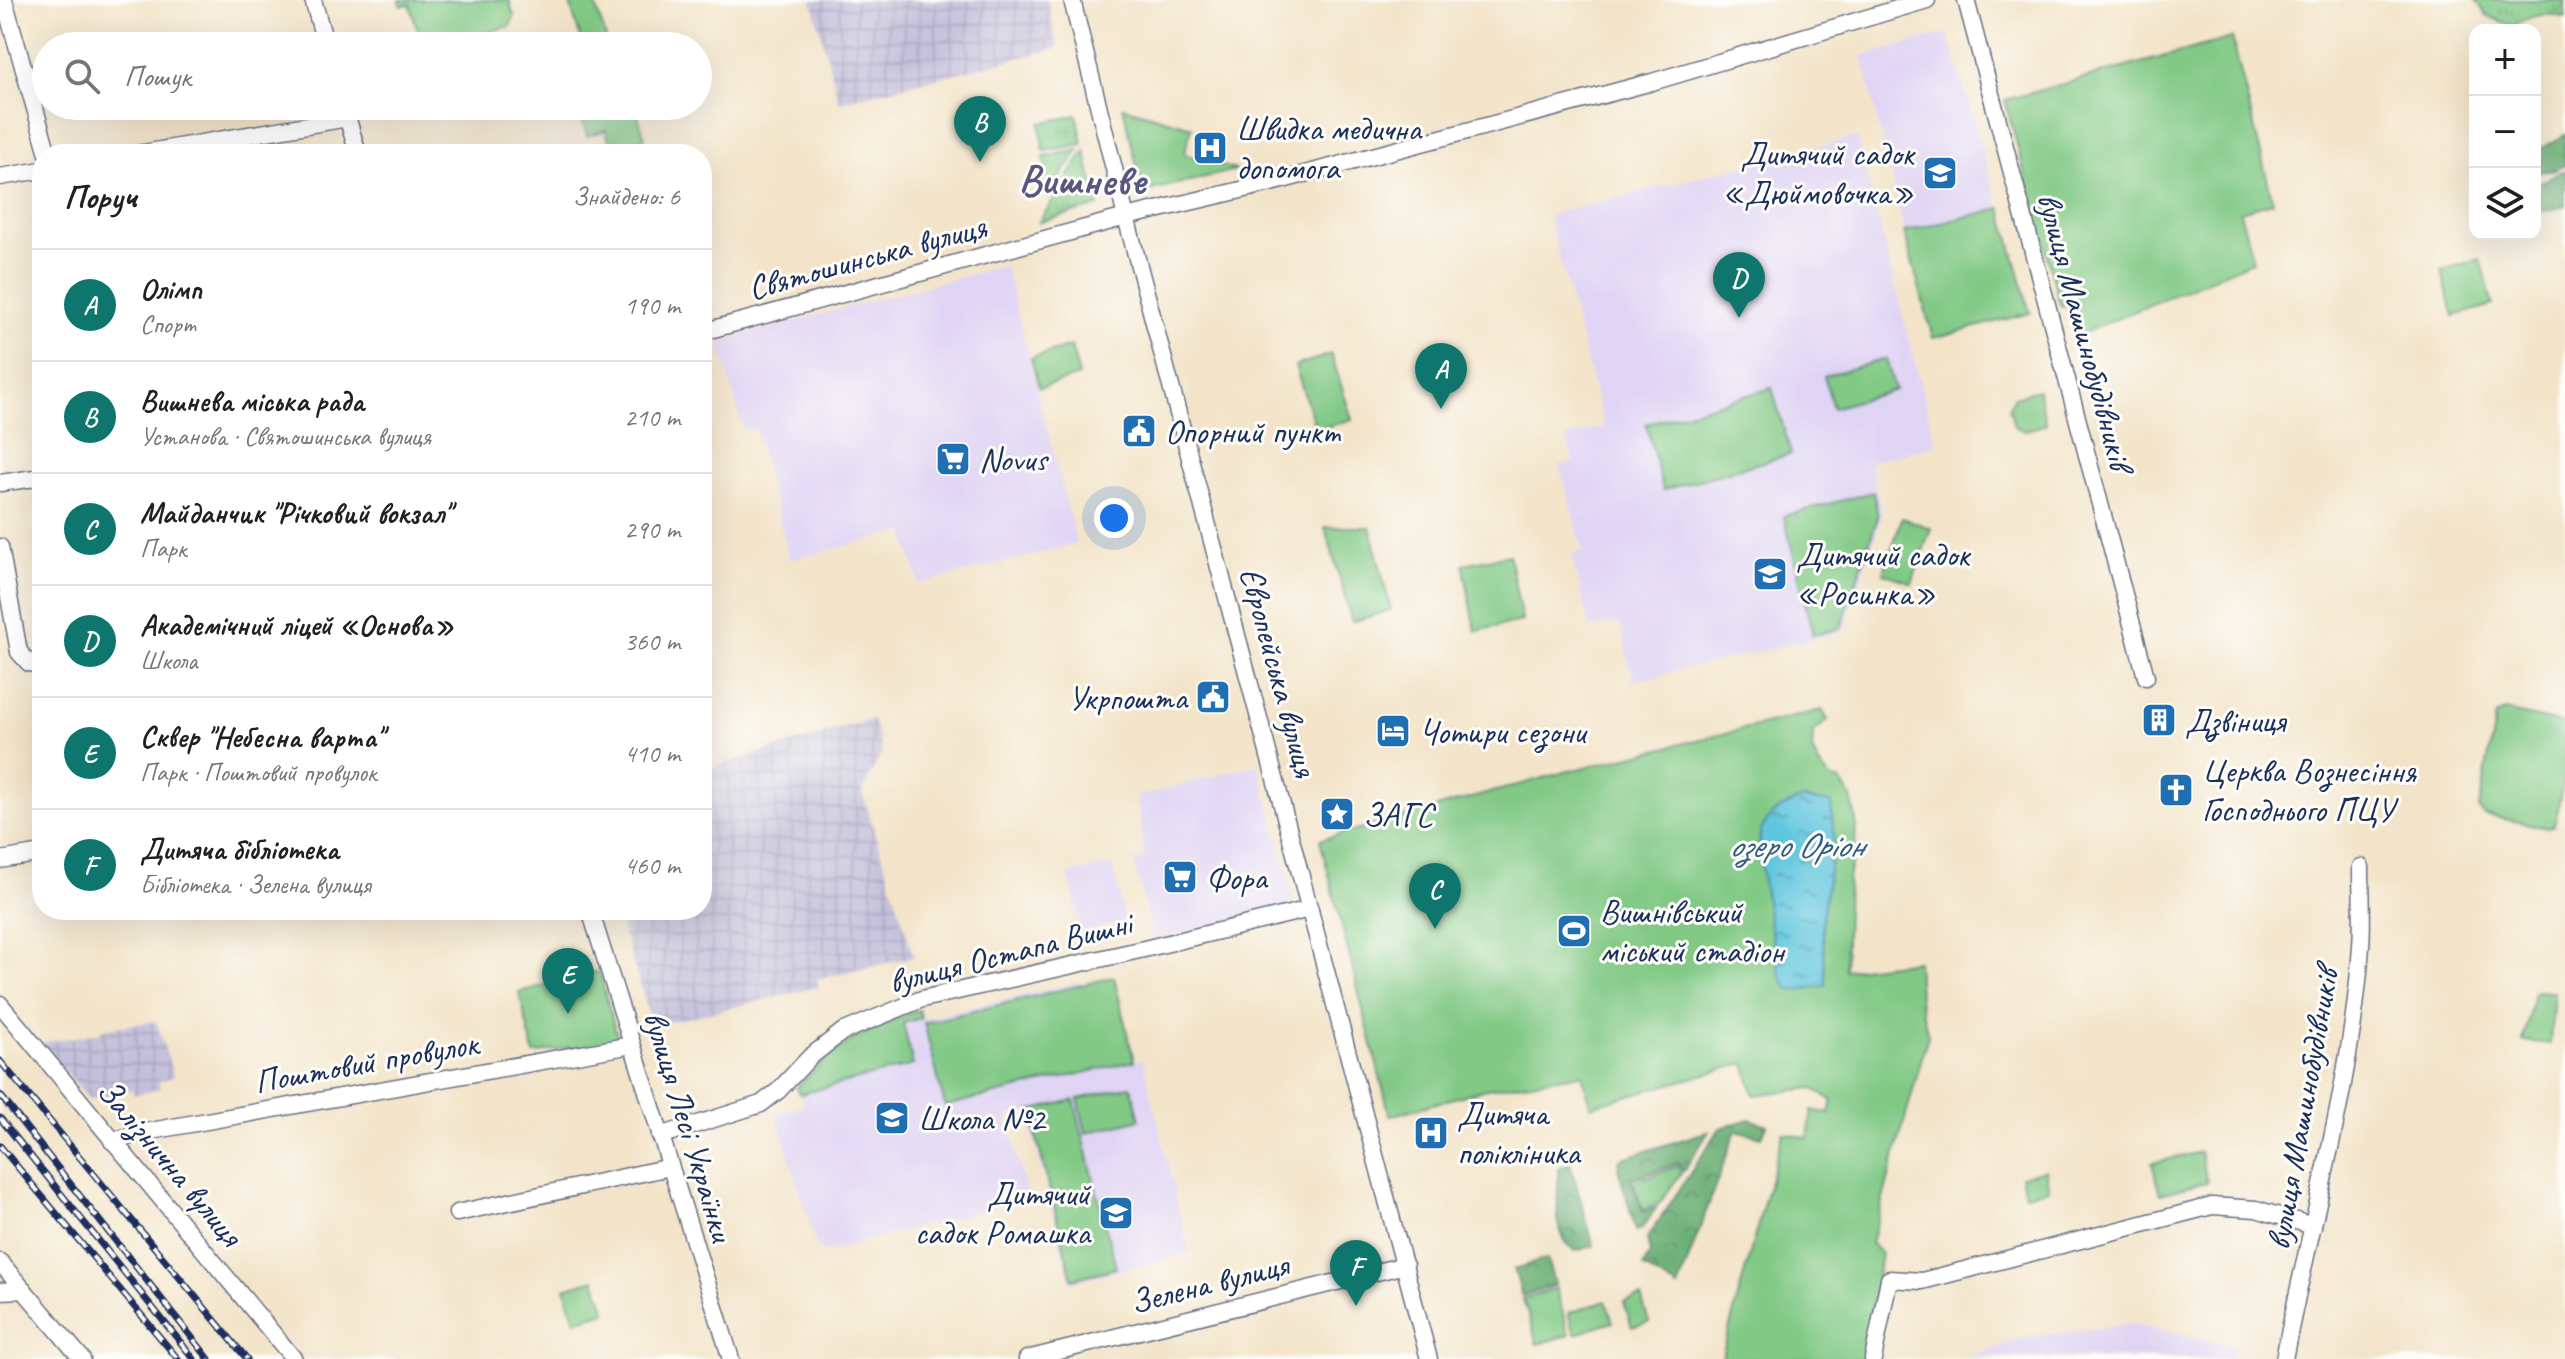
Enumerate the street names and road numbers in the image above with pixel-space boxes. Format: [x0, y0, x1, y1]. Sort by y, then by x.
street label: вулиця Машинобудівників [2027, 188, 2145, 482]
street label: Святошинська вулиця [743, 204, 992, 309]
street label: Європейська вулиця [1230, 563, 1328, 783]
street label: вулиця Остапа Вишні [884, 900, 1139, 1003]
street label: вулиця Машинобудівників [2256, 957, 2349, 1253]
street label: вулиця Лесі Українки [634, 1006, 745, 1249]
street label: Поштовий провулок [251, 1021, 483, 1103]
street label: Залізнична вулиця [88, 1070, 254, 1256]
street label: Зелена вулиця [1125, 1242, 1295, 1323]

